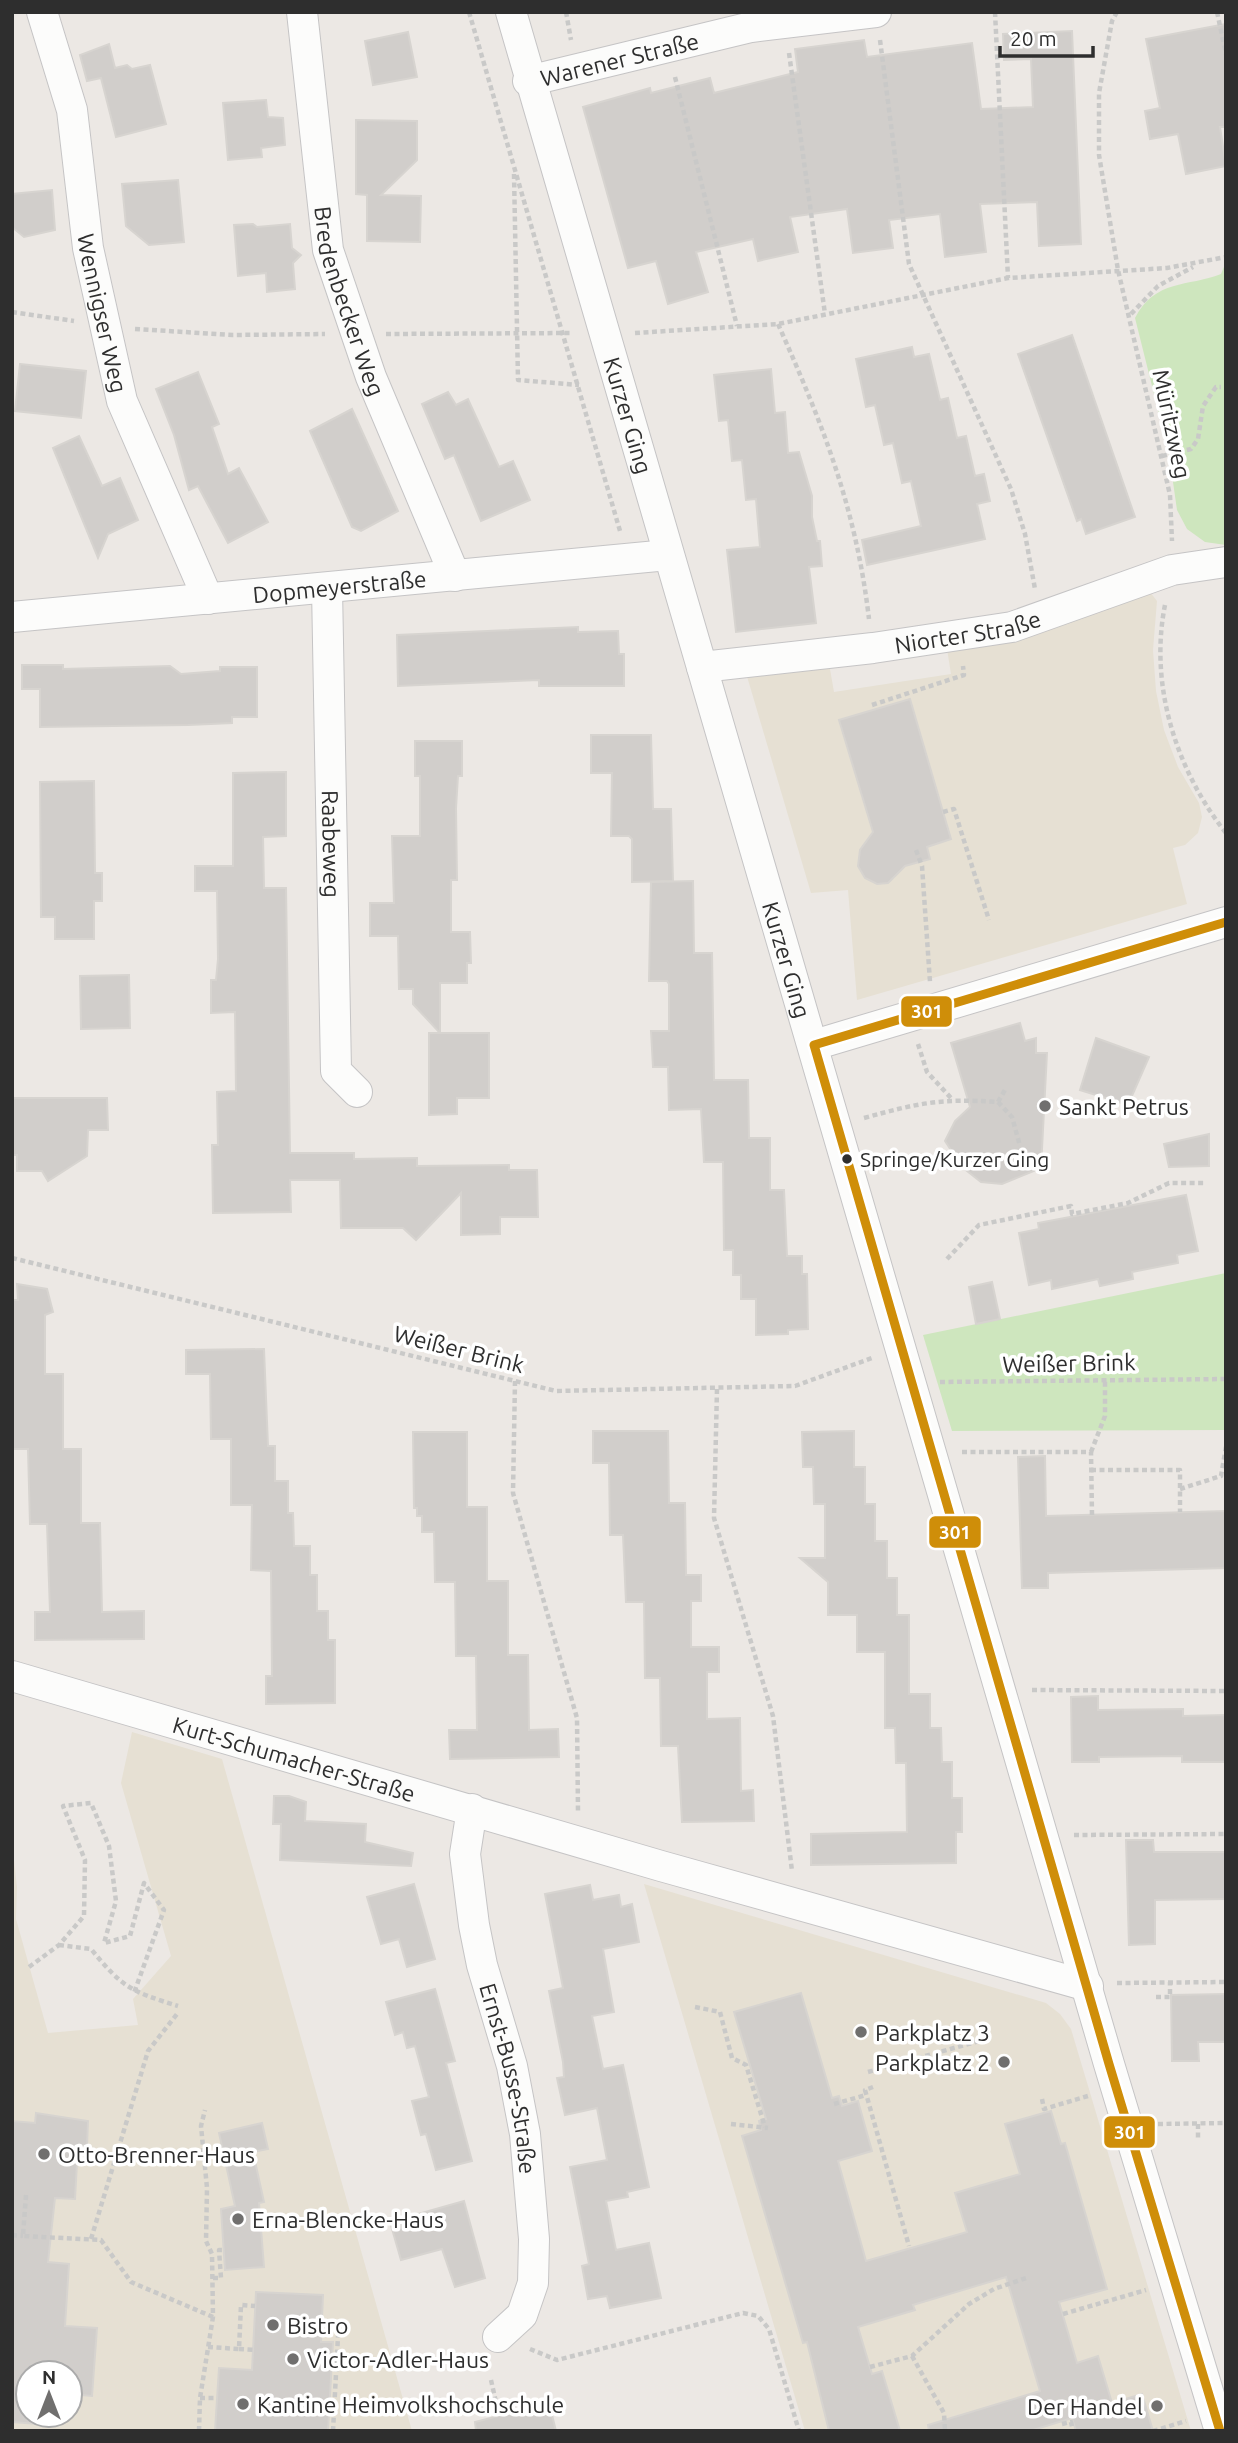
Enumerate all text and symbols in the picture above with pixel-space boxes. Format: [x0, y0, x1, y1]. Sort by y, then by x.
scale bar [1000, 14, 1093, 58]
text: 20 m [1010, 26, 1057, 50]
street label: Warener Straße [538, 28, 701, 90]
street label: Bredenbecker Weg [311, 205, 390, 399]
street label: Wennigser Weg [74, 232, 132, 395]
street label: Kurzer Ging [600, 354, 657, 476]
street label: Müritzweg [1148, 367, 1196, 481]
street label: Dopmeyerstraße [252, 565, 428, 607]
street label: Niorter Straße [893, 605, 1044, 657]
street label: Raabeweg [318, 790, 345, 898]
street label: Kurzer Ging [758, 898, 816, 1021]
line badge: 301 [900, 995, 953, 1028]
text: 301 [911, 1000, 943, 1022]
place label: Sankt Petrus [1059, 1094, 1189, 1119]
marker: Sankt Petrus [1037, 1098, 1053, 1114]
place label: Springe/Kurzer Ging [860, 1147, 1049, 1171]
marker: Springe/Kurzer Ging [840, 1152, 854, 1166]
street label: Weißer Brink [391, 1321, 527, 1377]
street label: Weißer Brink [1002, 1349, 1136, 1377]
line badge: 301 [928, 1515, 982, 1549]
text: 301 [939, 1521, 971, 1543]
street label: Kurt-Schumacher-Straße [170, 1711, 418, 1806]
street label: Ernst-Busse-Straße [476, 1980, 541, 2175]
place label: Parkplatz 3 [875, 2020, 990, 2045]
marker: Parkplatz 3 [853, 2024, 869, 2040]
place label: Parkplatz 2 [875, 2050, 990, 2075]
marker: Parkplatz 2 [996, 2054, 1012, 2070]
line badge: 301 [1103, 2115, 1156, 2149]
text: 301 [1114, 2121, 1146, 2143]
place label: Otto-Brenner-Haus [58, 2142, 255, 2167]
marker: Otto-Brenner-Haus [36, 2146, 52, 2162]
place label: Erna-Blencke-Haus [252, 2207, 444, 2232]
marker: Erna-Blencke-Haus [230, 2211, 246, 2227]
place label: Bistro [287, 2313, 348, 2338]
marker: Bistro [265, 2317, 281, 2333]
place label: Victor-Adler-Haus [307, 2347, 489, 2372]
marker: Victor-Adler-Haus [285, 2351, 301, 2367]
north arrow [14, 2359, 84, 2429]
text: N [42, 2366, 56, 2388]
place label: Kantine Heimvolkshochschule [257, 2392, 564, 2417]
place label: Der Handel [1027, 2394, 1143, 2419]
marker: Kantine Heimvolkshochschule [235, 2396, 251, 2412]
marker: Der Handel [1149, 2398, 1165, 2414]

